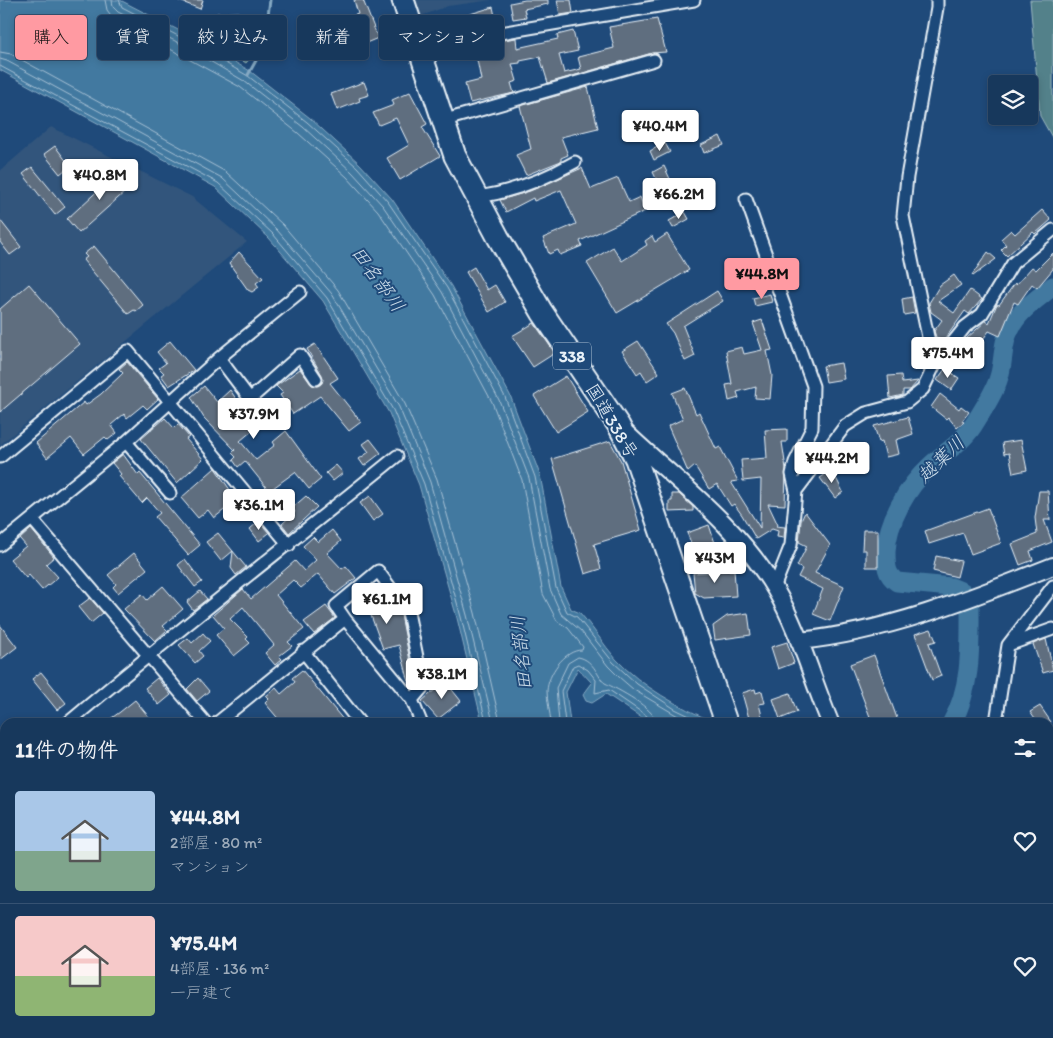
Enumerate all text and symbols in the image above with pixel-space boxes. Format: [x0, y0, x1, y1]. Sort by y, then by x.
chip: 購入 [15, 15, 87, 60]
chip: 賃貸 [97, 15, 169, 60]
chip: 絞り込み [179, 15, 287, 60]
chip: 新着 [297, 15, 369, 60]
chip: マンション [379, 15, 504, 60]
map controls [988, 75, 1038, 125]
button: layers [988, 75, 1038, 125]
pin: ¥40.4M [619, 110, 701, 152]
text: ¥40.4M [633, 116, 687, 135]
pin: ¥40.8M [59, 158, 141, 201]
text: ¥40.8M [73, 165, 127, 184]
pin: ¥66.2M [638, 178, 720, 220]
text: ¥66.2M [654, 184, 704, 203]
water label: 田名部川 [346, 241, 410, 317]
pin: ¥44.8M [721, 258, 803, 300]
text: ¥44.8M [735, 264, 789, 283]
pin: ¥75.4M [907, 336, 989, 379]
road number: 338 [553, 342, 591, 370]
text: ¥75.4M [922, 343, 974, 362]
street label: 国道338号 [581, 380, 643, 462]
pin: ¥37.9M [213, 398, 295, 440]
text: ¥37.9M [229, 404, 279, 423]
water label: 越葉川 [912, 431, 969, 488]
pin: ¥44.2M [791, 442, 873, 484]
text: ¥44.2M [805, 448, 859, 467]
pin: ¥36.1M [218, 488, 300, 531]
text: ¥36.1M [234, 495, 284, 514]
pin: ¥43M [685, 542, 745, 584]
text: ¥43M [695, 548, 735, 567]
pin: ¥61.1M [346, 582, 428, 625]
text: ¥61.1M [363, 589, 411, 608]
water label: 田名部川 [506, 614, 536, 692]
pin: ¥38.1M [401, 658, 483, 700]
text: ¥38.1M [417, 664, 467, 683]
icon: filters [1011, 734, 1039, 762]
text: 11件の物件 [15, 737, 119, 762]
text: ¥44.8M [170, 804, 240, 829]
icon: home [55, 811, 115, 871]
icon: heart [1011, 827, 1039, 855]
text: 2部屋 · 80 m² [170, 833, 262, 852]
text: マンション [170, 857, 249, 876]
text: ¥75.4M [170, 930, 238, 955]
icon: home [55, 936, 115, 996]
icon: heart [1011, 952, 1039, 980]
text: 4部屋 · 136 m² [170, 959, 269, 978]
text: 一戸建て [170, 983, 234, 1002]

